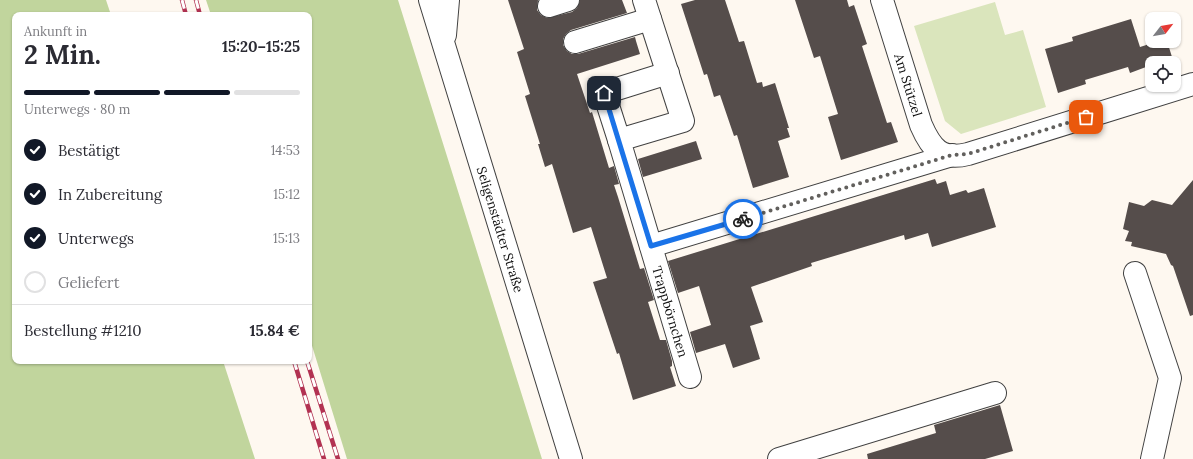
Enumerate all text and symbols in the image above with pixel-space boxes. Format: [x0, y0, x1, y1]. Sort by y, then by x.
north arrow [1145, 12, 1181, 48]
map controls [1145, 12, 1181, 92]
text: Ankunft in [24, 23, 87, 40]
text: 15:20–15:25 [222, 37, 300, 56]
text: 2 Min. [24, 38, 101, 71]
street label: Am Stützel [890, 50, 926, 119]
button: locate [1145, 56, 1181, 92]
pin [587, 76, 621, 110]
icon: home [593, 82, 615, 104]
pin [1069, 100, 1103, 134]
text: Unterwegs · 80 m [24, 101, 130, 118]
icon: bag [1075, 106, 1097, 128]
icon: check [24, 139, 46, 161]
text: Bestätigt [58, 141, 120, 160]
text: 14:53 [271, 142, 300, 159]
street label: Seligenstädter Straße [473, 165, 527, 295]
icon: check [24, 183, 46, 205]
text: In Zubereitung [58, 185, 162, 204]
text: 15:12 [273, 186, 300, 203]
courier [723, 199, 763, 239]
icon: bike [732, 208, 754, 230]
icon: check [24, 227, 46, 249]
text: Unterwegs [58, 229, 134, 248]
text: 15:13 [273, 230, 300, 247]
street label: Trappbörnchen [648, 264, 692, 359]
text: Geliefert [58, 273, 120, 292]
text: Bestellung #1210 [24, 321, 142, 340]
text: 15.84 € [249, 321, 300, 340]

